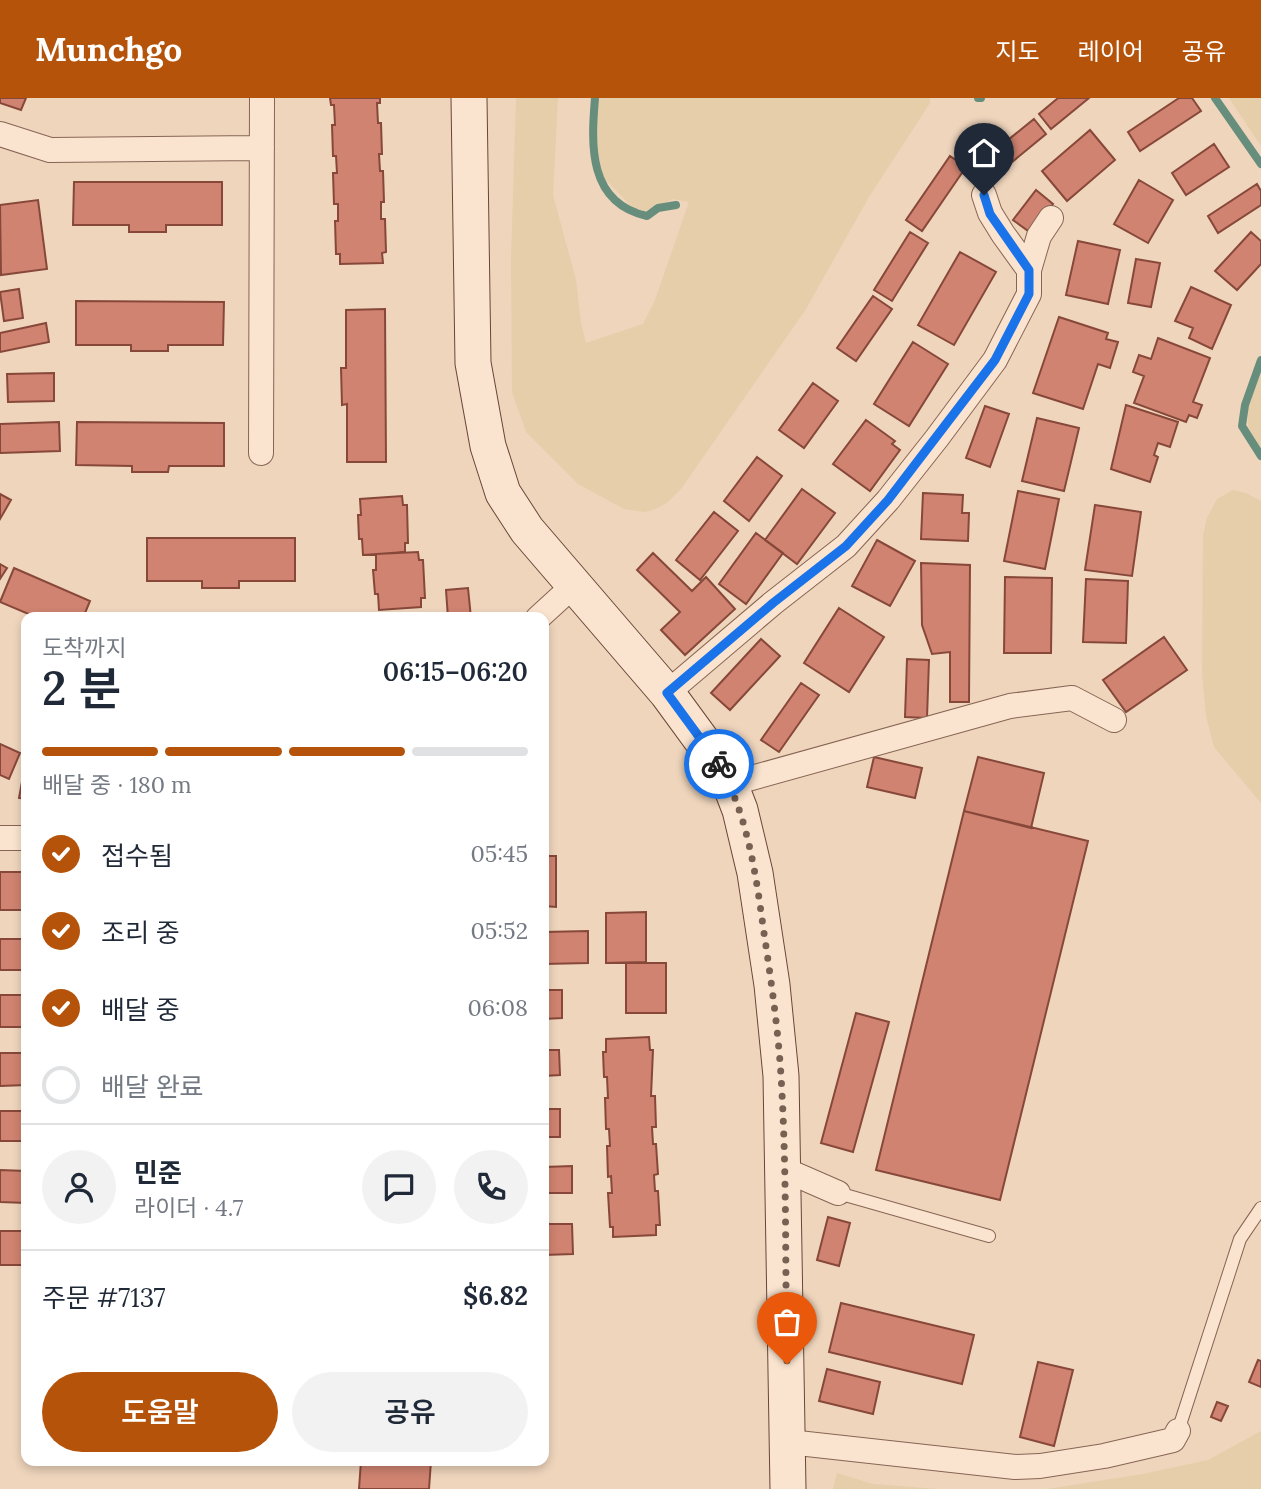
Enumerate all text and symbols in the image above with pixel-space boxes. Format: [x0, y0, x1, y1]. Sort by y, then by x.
text: Munchgo [35, 28, 182, 70]
text: 지도 [995, 36, 1040, 67]
text: 레이어 [1078, 36, 1144, 67]
text: 공유 [1182, 36, 1226, 67]
pin [954, 123, 1014, 195]
icon: home [965, 134, 1003, 172]
text: 도착까지 [42, 633, 127, 662]
text: 06:15–06:20 [383, 655, 528, 688]
text: 2 분 [42, 659, 121, 718]
courier [684, 729, 754, 799]
icon: bike [700, 745, 738, 783]
text: 배달 중 · 180 m [42, 770, 192, 799]
icon: check [42, 835, 80, 873]
text: 접수됨 [101, 839, 173, 872]
text: 05:45 [470, 839, 528, 868]
icon: check [42, 912, 80, 950]
text: 조리 중 [101, 916, 180, 949]
text: 05:52 [471, 916, 528, 945]
icon: check [42, 989, 80, 1027]
text: 배달 중 [101, 993, 180, 1026]
text: 06:08 [467, 993, 528, 1022]
text: 배달 완료 [101, 1070, 204, 1103]
button: person [42, 1150, 116, 1224]
button: chat [362, 1150, 436, 1224]
button: phone [454, 1150, 528, 1224]
text: 민준 [134, 1156, 182, 1189]
text: 라이더 · 4.7 [134, 1193, 243, 1222]
text: $6.82 [463, 1279, 528, 1312]
text: 주문 #7137 [42, 1281, 166, 1314]
pin [757, 1292, 817, 1364]
icon: bag [768, 1303, 806, 1341]
button: 도움말 [42, 1372, 278, 1452]
button: 공유 [292, 1372, 528, 1452]

